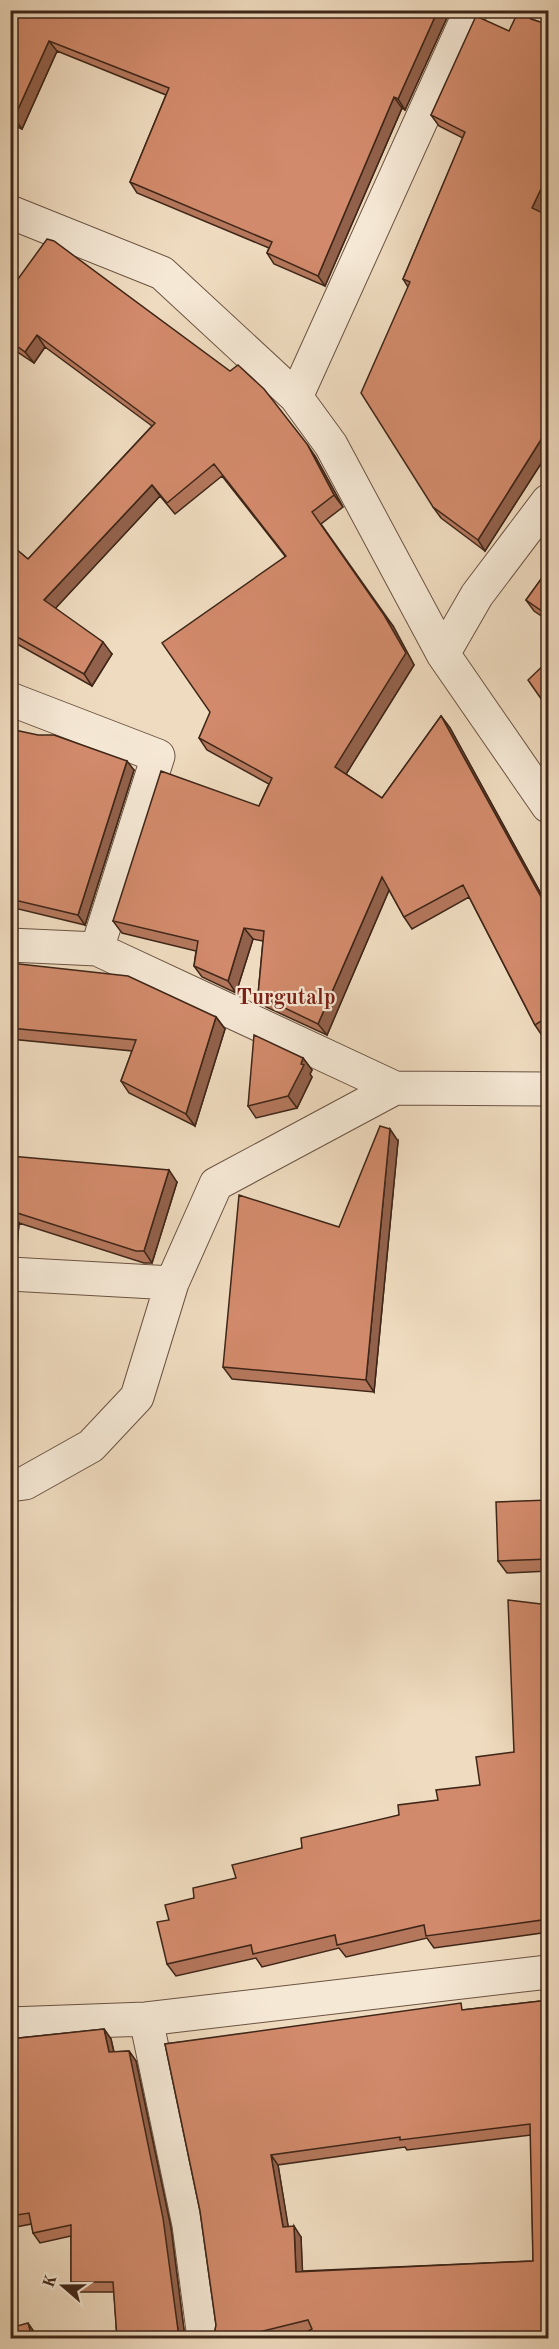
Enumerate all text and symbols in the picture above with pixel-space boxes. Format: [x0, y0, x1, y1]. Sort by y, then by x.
district label: Turgutalp [236, 987, 336, 1009]
north arrow [33, 2256, 93, 2316]
text: K [41, 2273, 60, 2290]

